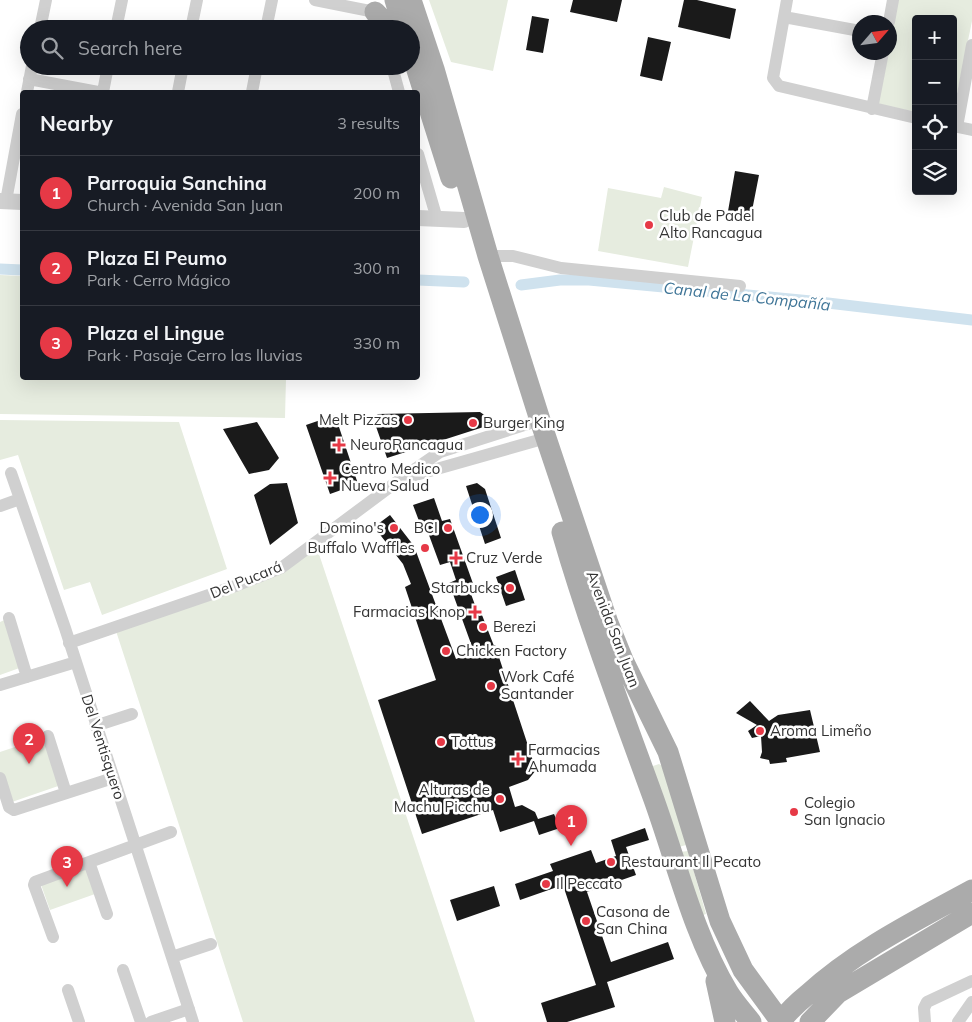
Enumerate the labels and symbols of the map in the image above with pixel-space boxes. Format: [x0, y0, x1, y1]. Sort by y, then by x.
north arrow [852, 15, 897, 60]
place label: Club de Padel Alto Rancagua [659, 206, 762, 242]
marker: Club de Padel Alto Rancagua [643, 219, 655, 231]
water label: Canal de La Compañía [663, 277, 832, 315]
place label: Melt Pizzas [319, 410, 398, 429]
place label: Burger King [483, 413, 565, 432]
marker: Melt Pizzas [402, 414, 414, 426]
marker: Burger King [467, 417, 479, 429]
place label: NeuroRancagua [350, 435, 463, 454]
marker: NeuroRancagua [332, 438, 346, 452]
place label: Centro Medico Nueva Salud [341, 459, 440, 495]
marker: Centro Medico Nueva Salud [323, 471, 337, 485]
your location [467, 502, 493, 528]
place label: Domino's [319, 518, 384, 537]
place label: BCI [414, 518, 438, 537]
marker: Domino's [388, 522, 400, 534]
marker: BCI [442, 522, 454, 534]
place label: Buffalo Waffles [307, 538, 415, 557]
marker: Buffalo Waffles [419, 542, 431, 554]
place label: Cruz Verde [466, 548, 542, 567]
marker: Cruz Verde [450, 552, 462, 564]
street label: Del Pucará [207, 556, 285, 603]
street label: Avenida San Juan [582, 568, 644, 690]
place label: Starbucks [431, 578, 500, 597]
marker: Starbucks [504, 582, 516, 594]
place label: Farmacias Knop [353, 602, 465, 621]
marker: Farmacias Knop [469, 606, 481, 618]
place label: Berezi [493, 617, 536, 636]
marker: Berezi [477, 621, 489, 633]
place label: Chicken Factory [456, 641, 567, 660]
marker: Chicken Factory [440, 645, 452, 657]
place label: Work Café Santander [501, 667, 574, 703]
marker: Work Café Santander [485, 680, 497, 692]
street label: Del Ventisquero [78, 692, 129, 802]
place label: Aroma Limeño [770, 721, 871, 740]
pin: 2 [13, 723, 45, 764]
marker: Aroma Limeño [754, 725, 766, 737]
place label: Tottus [451, 732, 494, 751]
marker: Tottus [435, 736, 447, 748]
place label: Farmacias Ahumada [528, 740, 600, 776]
marker: Farmacias Ahumada [512, 753, 524, 765]
place label: Alturas de Machu Picchu [394, 780, 490, 816]
marker: Alturas de Machu Picchu [494, 793, 506, 805]
place label: Colegio San Ignacio [804, 793, 885, 829]
pin: 1 [555, 805, 587, 846]
marker: Colegio San Ignacio [788, 806, 800, 818]
pin: 3 [51, 846, 83, 887]
place label: Restaurant Il Pecato [621, 852, 761, 871]
marker: Restaurant Il Pecato [605, 856, 617, 868]
place label: Il Peccato [556, 874, 622, 893]
marker: Il Peccato [540, 878, 552, 890]
place label: Casona de San China [596, 902, 670, 938]
marker: Casona de San China [580, 915, 592, 927]

